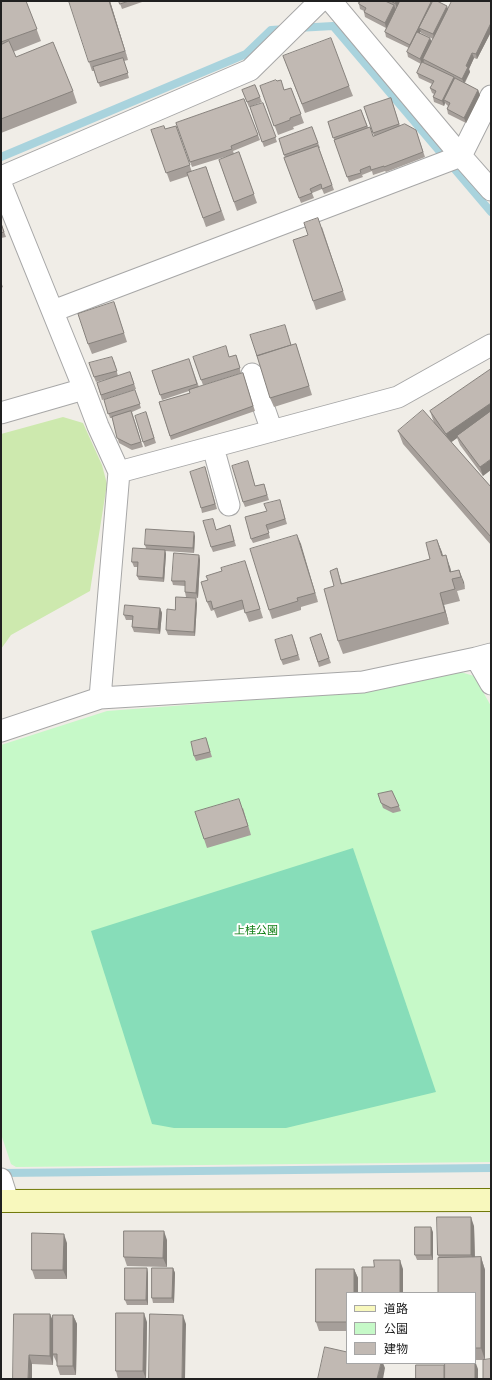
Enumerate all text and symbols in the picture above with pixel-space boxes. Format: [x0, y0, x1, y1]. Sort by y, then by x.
park label: 上桂公園 [234, 925, 278, 939]
legend [346, 1292, 476, 1364]
text: 道路 [384, 1302, 408, 1318]
text: 公園 [384, 1322, 408, 1338]
text: 建物 [384, 1342, 408, 1358]

